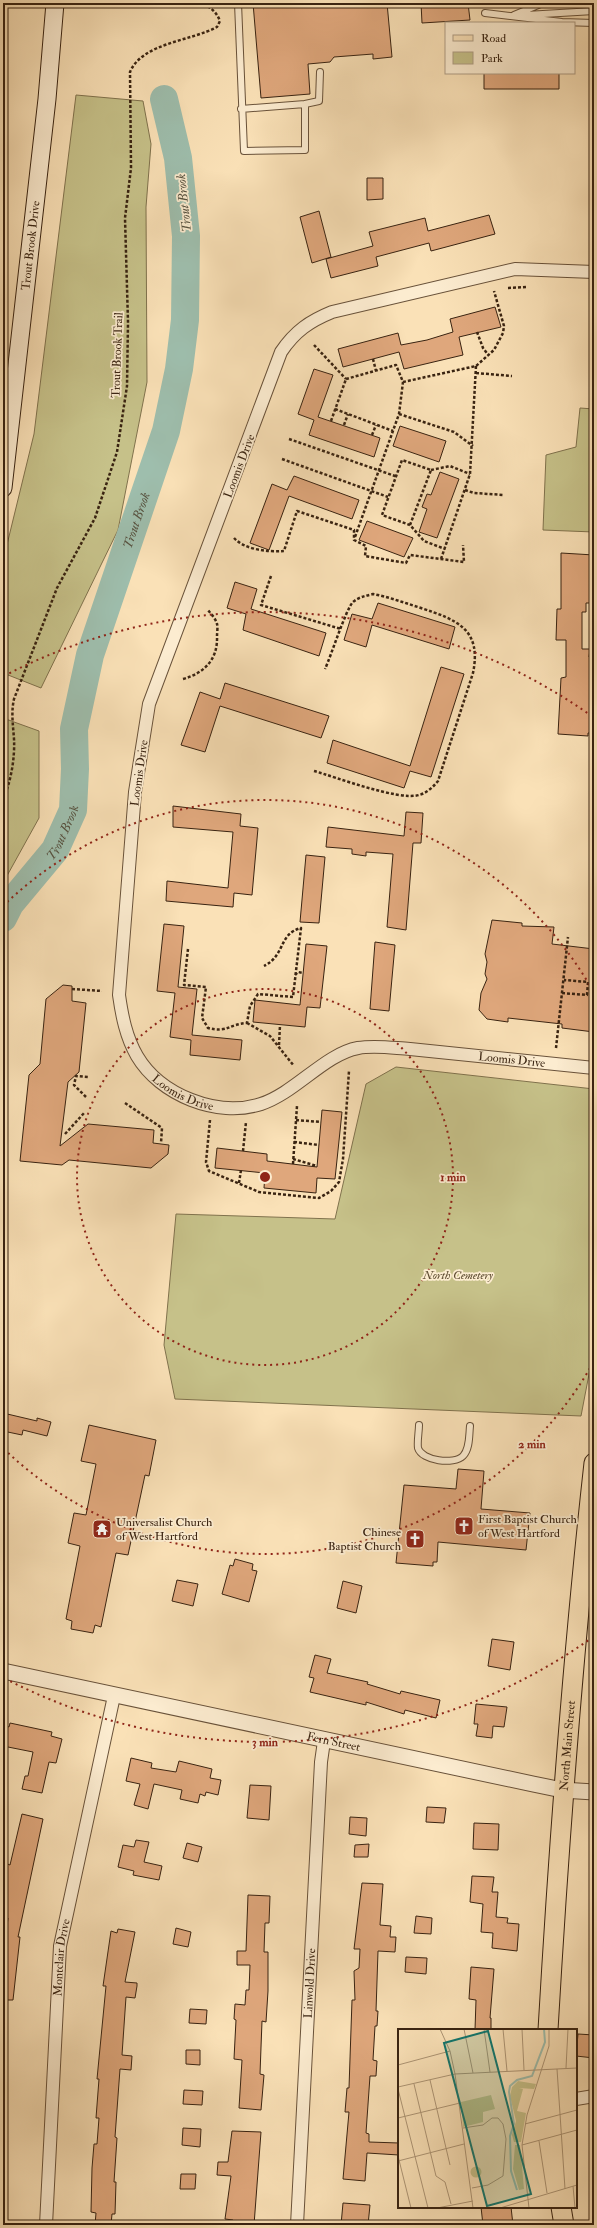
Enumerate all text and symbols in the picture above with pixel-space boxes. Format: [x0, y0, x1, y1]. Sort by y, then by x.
legend [445, 22, 575, 74]
text: Road [481, 31, 506, 46]
text: Park [481, 51, 503, 66]
water label: Trout Brook [173, 173, 195, 233]
street label: Trout Brook Drive [18, 200, 43, 291]
street label: Trout Brook Trail [109, 312, 126, 398]
street label: Loomis Drive [220, 432, 258, 500]
water label: Trout Brook [120, 490, 154, 551]
street label: Loomis Drive [127, 739, 152, 807]
water label: Trout Brook [43, 805, 82, 864]
street label: Loomis Drive [478, 1049, 546, 1071]
street label: Loomis Drive [149, 1072, 215, 1114]
centre of rings [258, 1170, 272, 1184]
text: 1 min [440, 1170, 467, 1185]
park label: North Cemetery [422, 1268, 494, 1283]
text: 2 min [518, 1437, 546, 1452]
place label: First Baptist Church of West Hartford [478, 1512, 578, 1541]
place label: Universalist Church of West Hartford [116, 1515, 213, 1544]
church icon: First Baptist Church of West Hartford [453, 1515, 475, 1537]
temple icon: Universalist Church of West Hartford [91, 1518, 113, 1540]
place label: Chinese Baptist Church [328, 1525, 402, 1554]
church icon: Chinese Baptist Church [404, 1528, 426, 1550]
street label: North Main Street [557, 1700, 579, 1792]
street label: Fern Street [305, 1729, 362, 1755]
text: 3 min [252, 1735, 279, 1750]
street label: Montclair Drive [50, 1918, 74, 1997]
street label: Linwold Drive [301, 1948, 319, 2019]
inset map [398, 2029, 577, 2208]

